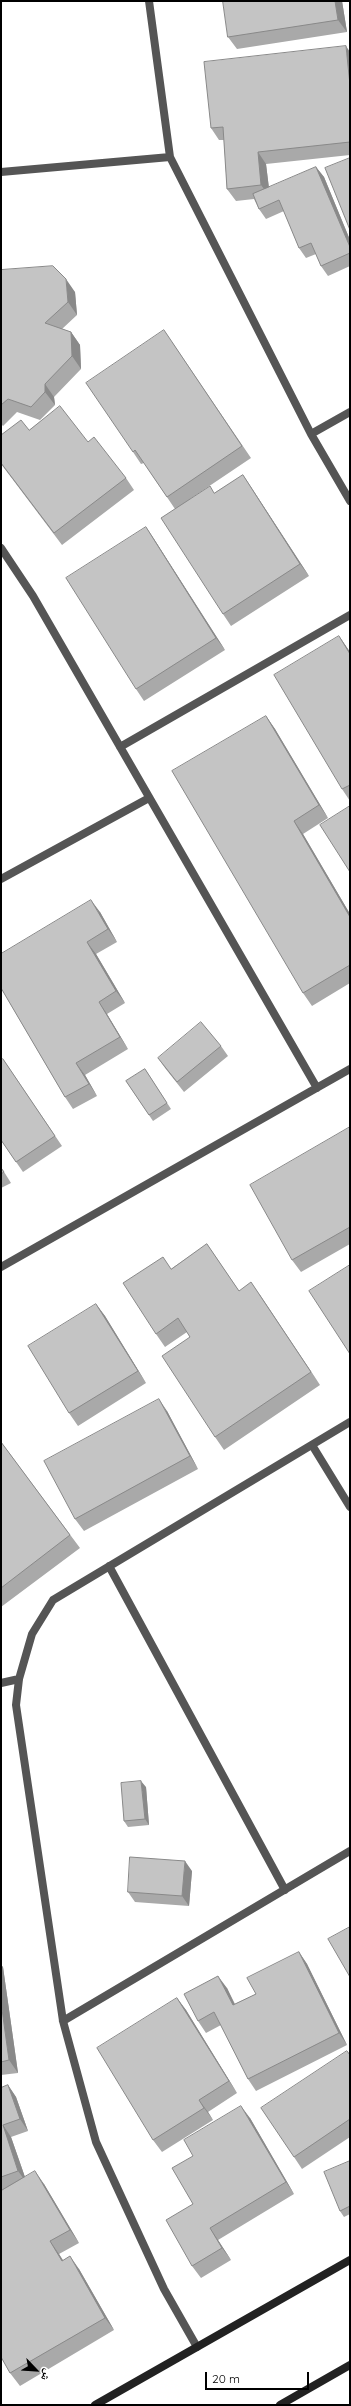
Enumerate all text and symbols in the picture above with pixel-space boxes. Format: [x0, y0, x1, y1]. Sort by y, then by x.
north arrow [16, 2350, 56, 2390]
scale bar [207, 2364, 311, 2390]
text: ش [38, 2367, 56, 2383]
text: 20 m [212, 2371, 240, 2386]

